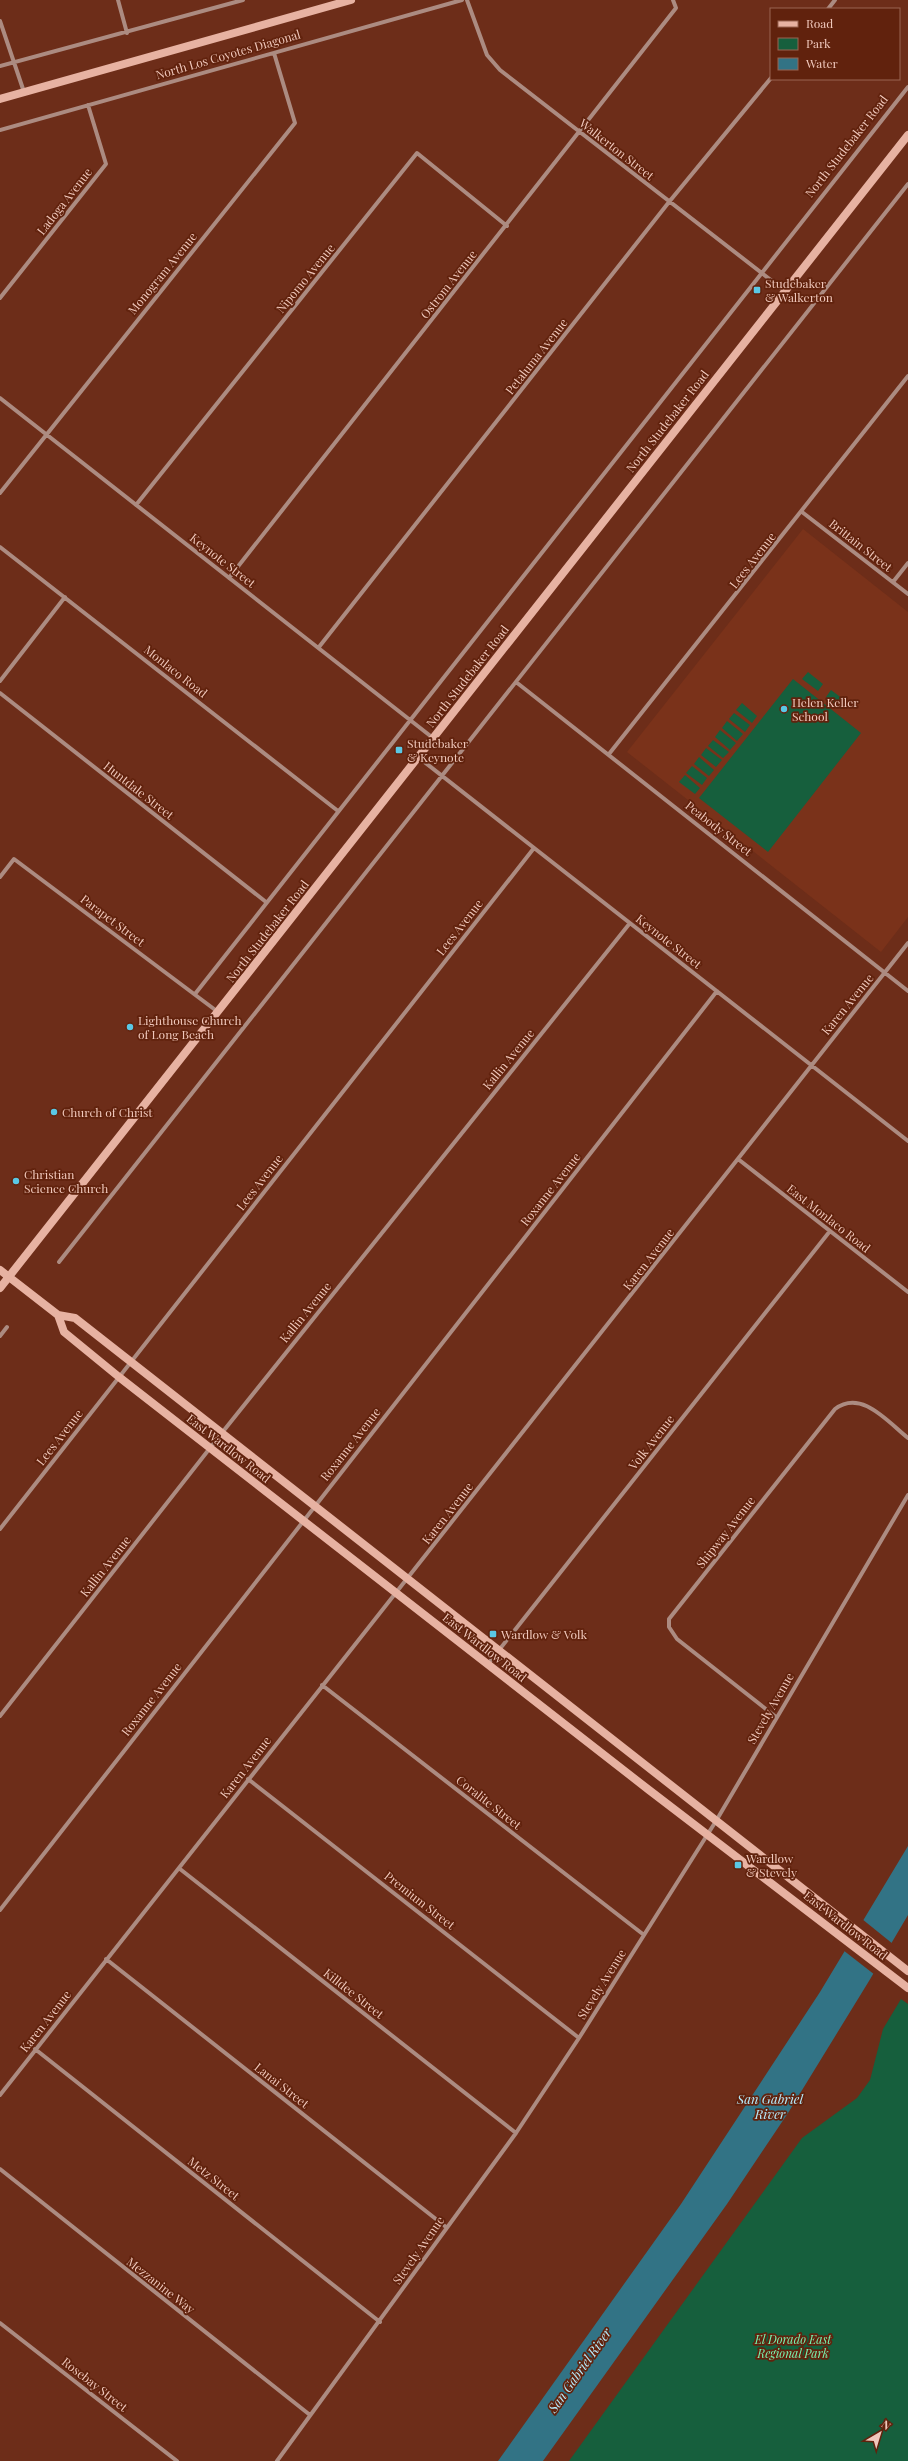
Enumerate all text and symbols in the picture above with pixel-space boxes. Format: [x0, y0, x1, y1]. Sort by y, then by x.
legend [770, 8, 900, 80]
text: Road [806, 15, 833, 31]
street label: North Los Coyotes Diagonal [154, 25, 303, 82]
text: Park [806, 35, 831, 51]
text: Water [805, 55, 839, 71]
street label: North Studebaker Road [801, 92, 891, 200]
street label: Walkerton Street [576, 114, 658, 184]
street label: Ladoga Avenue [33, 164, 95, 238]
street label: Monogram Avenue [124, 229, 200, 317]
street label: Nipomo Avenue [272, 240, 338, 316]
street label: Ostrom Avenue [416, 246, 480, 322]
place label: Studebaker & Walkerton [765, 275, 833, 305]
marker: Studebaker & Walkerton [752, 285, 762, 295]
street label: Petaluma Avenue [501, 315, 571, 397]
street label: North Studebaker Road [622, 367, 712, 475]
street label: Brittain Street [826, 515, 897, 575]
street label: Keynote Street [187, 529, 260, 591]
street label: Lees Avenue [725, 529, 779, 591]
street label: North Studebaker Road [422, 622, 512, 730]
street label: Monlaco Road [141, 641, 211, 701]
place label: Helen Keller School [792, 694, 859, 724]
marker: Helen Keller School [779, 704, 789, 714]
place label: Studebaker & Keynote [407, 735, 469, 765]
marker: Studebaker & Keynote [394, 745, 404, 755]
street label: Huntdale Street [101, 758, 178, 823]
street label: Peabody Street [682, 797, 756, 859]
street label: North Studebaker Road [222, 877, 312, 985]
street label: Parapet Street [78, 891, 149, 950]
street label: Lees Avenue [432, 896, 486, 958]
street label: Keynote Street [633, 910, 706, 972]
street label: Karen Avenue [817, 970, 877, 1038]
place label: Lighthouse Church of Long Beach [138, 1012, 242, 1042]
marker: Lighthouse Church of Long Beach [125, 1022, 135, 1032]
street label: Kallin Avenue [479, 1025, 537, 1093]
place label: Church of Christ [62, 1104, 153, 1120]
marker: Church of Christ [49, 1107, 59, 1117]
street label: Roxanne Avenue [516, 1149, 584, 1229]
street label: Lees Avenue [232, 1151, 286, 1213]
place label: Christian Science Church [24, 1166, 108, 1196]
marker: Christian Science Church [11, 1176, 21, 1186]
street label: East Monlaco Road [784, 1180, 874, 1256]
street label: Karen Avenue [619, 1225, 677, 1293]
street label: Kallin Avenue [276, 1278, 334, 1346]
street label: Roxanne Avenue [316, 1404, 384, 1484]
street label: Lees Avenue [32, 1406, 86, 1468]
street label: East Wardlow Road [184, 1410, 274, 1486]
street label: Volk Avenue [624, 1411, 677, 1473]
street label: Karen Avenue [418, 1479, 476, 1547]
street label: Shipway Avenue [692, 1493, 758, 1571]
street label: Kallin Avenue [76, 1532, 134, 1600]
street label: East Wardlow Road [440, 1609, 530, 1685]
place label: Wardlow & Volk [500, 1626, 587, 1642]
marker: Wardlow & Volk [488, 1629, 498, 1639]
street label: Roxanne Avenue [117, 1659, 185, 1739]
street label: Stevely Avenue [743, 1669, 797, 1747]
street label: Karen Avenue [216, 1733, 274, 1801]
street label: Coralite Street [453, 1771, 525, 1833]
place label: Wardlow & Stevely [745, 1850, 797, 1880]
marker: Wardlow & Stevely [733, 1860, 743, 1870]
street label: Premium Street [382, 1867, 459, 1933]
street label: East Wardlow Road [801, 1887, 891, 1963]
street label: Stevely Avenue [573, 1946, 629, 2022]
street label: Killdee Street [321, 1964, 388, 2022]
street label: Karen Avenue [16, 1987, 74, 2055]
street label: Lanai Street [252, 2059, 313, 2112]
water label: San Gabriel River [736, 2090, 804, 2122]
street label: Metz Street [185, 2153, 244, 2204]
street label: Stevely Avenue [389, 2213, 447, 2287]
street label: Mezzanine Way [124, 2253, 198, 2317]
water label: San Gabriel River [543, 2324, 615, 2416]
park label: El Dorado East Regional Park [754, 2331, 832, 2361]
street label: Rosebay Street [59, 2353, 132, 2415]
north arrow [860, 2413, 900, 2453]
text: N [879, 2416, 894, 2433]

